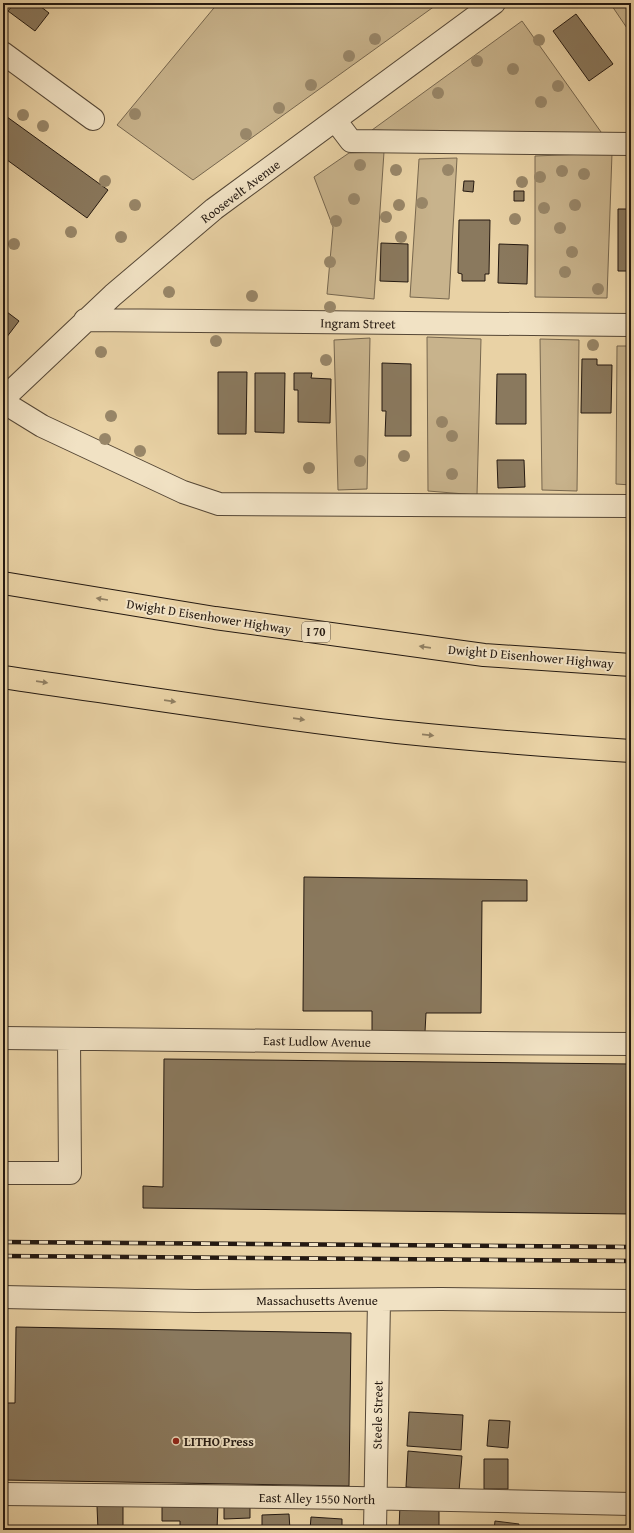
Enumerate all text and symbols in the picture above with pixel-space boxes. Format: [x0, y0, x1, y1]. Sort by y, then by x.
street label: Roosevelt Avenue [197, 155, 284, 228]
street label: Ingram Street [320, 313, 396, 334]
street label: Dwight D Eisenhower Highway [125, 594, 293, 639]
one-way arrow [96, 596, 108, 602]
road number: I 70 [302, 622, 330, 642]
street label: Dwight D Eisenhower Highway [447, 640, 615, 673]
one-way arrow [419, 643, 431, 650]
one-way arrow [36, 679, 48, 685]
one-way arrow [164, 698, 176, 704]
one-way arrow [293, 716, 305, 722]
one-way arrow [422, 732, 434, 738]
street label: East Ludlow Avenue [263, 1031, 371, 1052]
street label: Massachusetts Avenue [256, 1291, 378, 1310]
street label: Steele Street [367, 1380, 388, 1449]
place label: LITHO Press [184, 1432, 254, 1451]
marker: LITHO Press [171, 1436, 181, 1446]
street label: East Alley 1550 North [259, 1488, 376, 1509]

